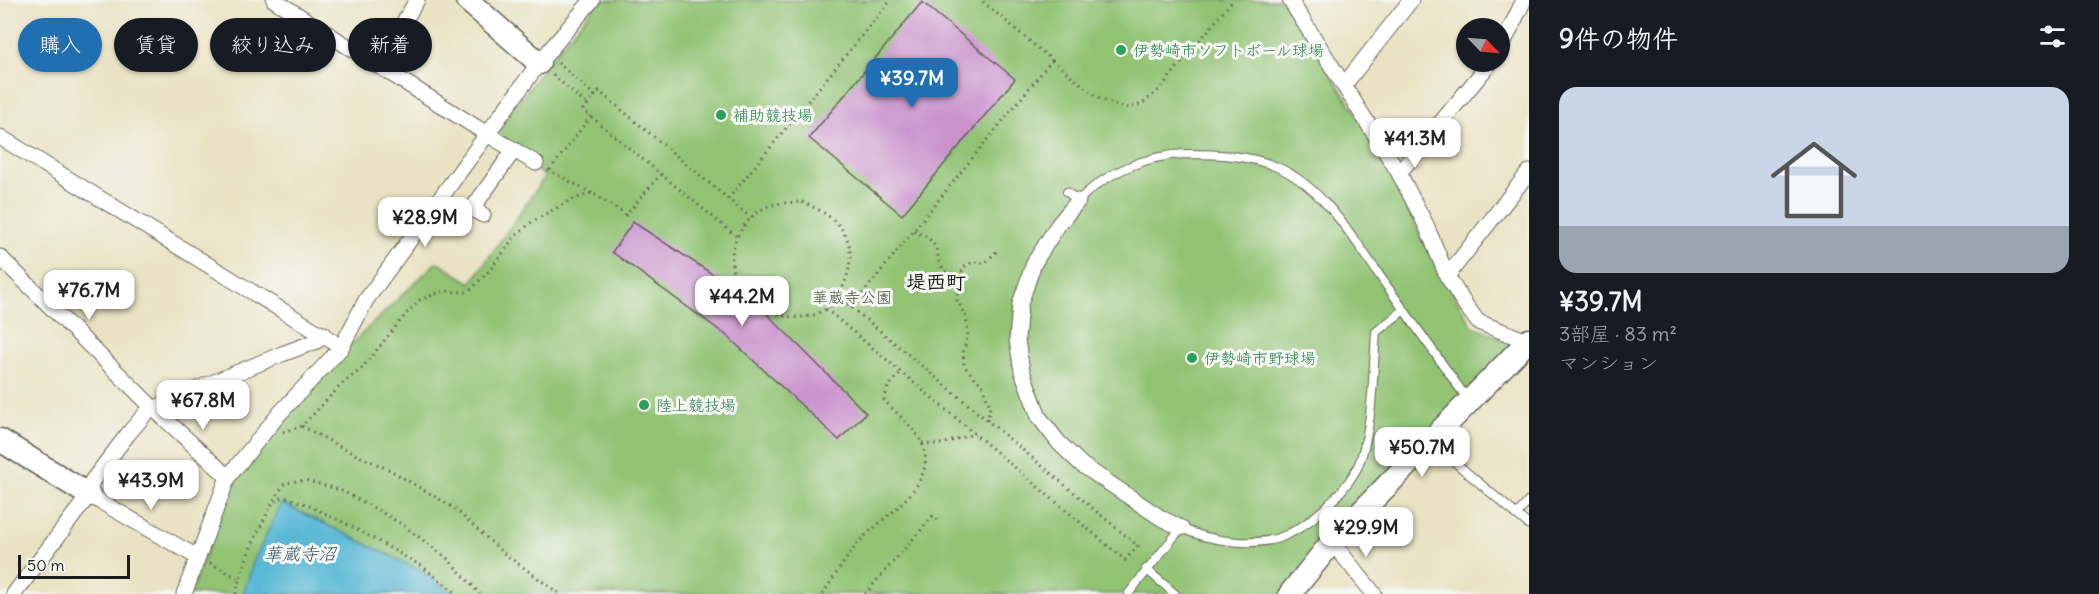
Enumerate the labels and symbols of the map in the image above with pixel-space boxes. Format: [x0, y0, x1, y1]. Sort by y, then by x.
north arrow [1456, 18, 1510, 72]
place label: 伊勢崎市ソフトボール球場 [1133, 40, 1324, 60]
marker: 伊勢崎市ソフトボール球場 [1114, 43, 1128, 57]
pin: ¥39.7M [863, 58, 961, 109]
place label: 補助競技場 [733, 105, 813, 125]
marker: 補助競技場 [714, 108, 728, 122]
pin: ¥41.3M [1366, 118, 1464, 169]
pin: ¥28.9M [376, 197, 474, 248]
district label: 堤西町 [906, 269, 966, 294]
pin: ¥76.7M [40, 270, 138, 321]
pin: ¥44.2M [693, 276, 791, 327]
park label: 華蔵寺公園 [812, 287, 892, 307]
place label: 伊勢崎市野球場 [1204, 348, 1316, 368]
marker: 伊勢崎市野球場 [1185, 351, 1199, 365]
pin: ¥67.8M [154, 380, 252, 431]
place label: 陸上競技場 [656, 395, 736, 415]
marker: 陸上競技場 [637, 398, 651, 412]
pin: ¥50.7M [1373, 427, 1471, 478]
pin: ¥43.9M [102, 460, 200, 511]
pin: ¥29.9M [1317, 507, 1415, 558]
water label: 華蔵寺沼 [264, 542, 338, 565]
scale bar [18, 552, 130, 580]

